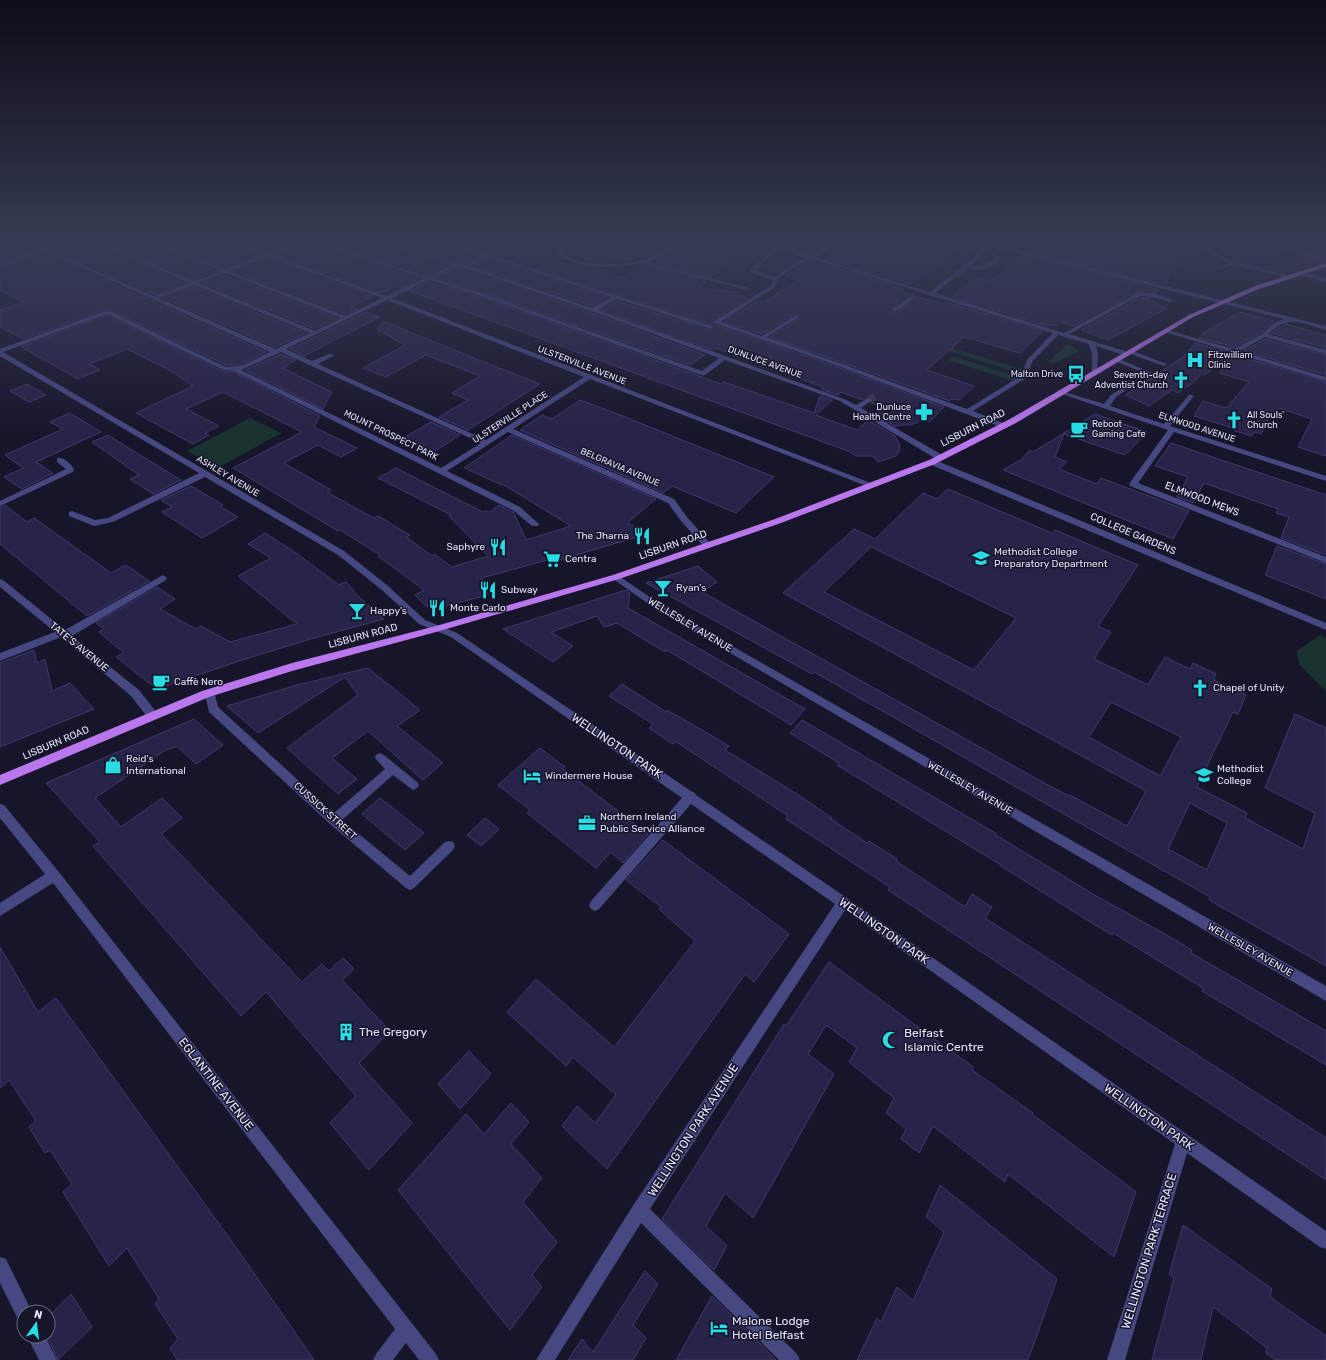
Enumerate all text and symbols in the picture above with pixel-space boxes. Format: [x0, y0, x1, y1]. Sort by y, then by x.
street label: ULSTERVILLE AVENUE [536, 343, 628, 387]
street label: DUNLUCE AVENUE [726, 344, 804, 380]
hospital icon: Fitzwilliam Clinic [1185, 350, 1205, 370]
place label: Fitzwilliam Clinic [1208, 350, 1252, 370]
bus stop icon: Malton Drive [1066, 364, 1086, 384]
place label: Malton Drive [1011, 369, 1063, 379]
place label: Seventh-day Adventist Church [1095, 370, 1168, 390]
church icon: Seventh-day Adventist Church [1171, 370, 1191, 390]
street label: ULSTERVILLE PLACE [471, 389, 549, 445]
place label: Dunluce Health Centre [853, 402, 911, 422]
pharmacy icon: Dunluce Health Centre [914, 402, 934, 422]
street label: LISBURN ROAD [939, 406, 1007, 449]
street label: MOUNT PROSPECT PARK [342, 408, 440, 462]
street label: ELMWOOD AVENUE [1157, 410, 1237, 444]
church icon: All Souls' Church [1224, 410, 1244, 430]
place label: All Souls' Church [1247, 410, 1284, 430]
cafe icon: Reboot Gaming Cafe [1069, 419, 1089, 439]
place label: Reboot Gaming Cafe [1092, 419, 1146, 439]
street label: BELGRAVIA AVENUE [579, 446, 661, 488]
street label: ASHLEY AVENUE [195, 453, 261, 499]
street label: ELMWOOD MEWS [1163, 479, 1241, 519]
street label: COLLEGE GARDENS [1088, 510, 1178, 558]
restaurant icon: The Jharna [632, 526, 652, 546]
street label: LISBURN ROAD [637, 528, 709, 562]
place label: The Jharna [576, 530, 629, 542]
restaurant icon: Saphyre [488, 537, 508, 557]
place label: Saphyre [447, 541, 485, 553]
place label: Methodist College Preparatory Department [994, 546, 1108, 570]
school or university icon: Methodist College Preparatory Department [971, 548, 991, 568]
supermarket icon: Centra [542, 549, 562, 569]
place label: Centra [565, 553, 596, 565]
bar icon: Ryan's [653, 578, 673, 598]
restaurant icon: Subway [478, 580, 498, 600]
place label: Ryan's [676, 582, 706, 594]
place label: Subway [501, 584, 538, 596]
street label: WELLESLEY AVENUE [646, 595, 734, 655]
restaurant icon: Monte Carlo [427, 598, 447, 618]
bar icon: Happy's [347, 601, 367, 621]
place label: Monte Carlo [450, 602, 506, 614]
place label: Happy's [370, 605, 407, 617]
street label: TATE'S AVENUE [47, 620, 111, 674]
street label: LISBURN ROAD [327, 621, 399, 651]
cafe icon: Caffè Nero [151, 672, 171, 692]
place label: Caffè Nero [174, 676, 223, 688]
church icon: Chapel of Unity [1190, 678, 1210, 698]
place label: Chapel of Unity [1213, 682, 1285, 694]
street label: WELLINGTON PARK [569, 710, 666, 782]
street label: LISBURN ROAD [21, 724, 91, 762]
place label: Reid's International [126, 753, 186, 777]
shop icon: Reid's International [103, 755, 123, 775]
street label: WELLESLEY AVENUE [925, 759, 1015, 817]
place label: Methodist College [1217, 763, 1264, 787]
school or university icon: Methodist College [1194, 765, 1214, 785]
hotel icon: Windermere House [522, 766, 542, 786]
place label: Windermere House [545, 770, 633, 782]
street label: CUSSICK STREET [291, 780, 359, 842]
place label: Northern Ireland Public Service Alliance [600, 811, 705, 835]
office icon: Northern Ireland Public Service Alliance [577, 813, 597, 833]
street label: WELLINGTON PARK [836, 895, 932, 968]
street label: WELLESLEY AVENUE [1205, 921, 1295, 979]
building icon: The Gregory [336, 1022, 356, 1042]
place label: The Gregory [359, 1025, 428, 1039]
place label: Belfast Islamic Centre [904, 1026, 984, 1054]
mosque icon: Belfast Islamic Centre [881, 1030, 901, 1050]
street label: EGLANTINE AVENUE [176, 1035, 256, 1133]
street label: WELLINGTON PARK AVENUE [645, 1061, 741, 1199]
street label: WELLINGTON PARK [1101, 1081, 1197, 1154]
street label: WELLINGTON PARK TERRACE [1119, 1171, 1179, 1331]
north arrow [16, 1304, 56, 1344]
text: N [33, 1308, 44, 1322]
place label: Malone Lodge Hotel Belfast [732, 1314, 810, 1342]
hotel icon: Malone Lodge Hotel Belfast [709, 1318, 729, 1338]

